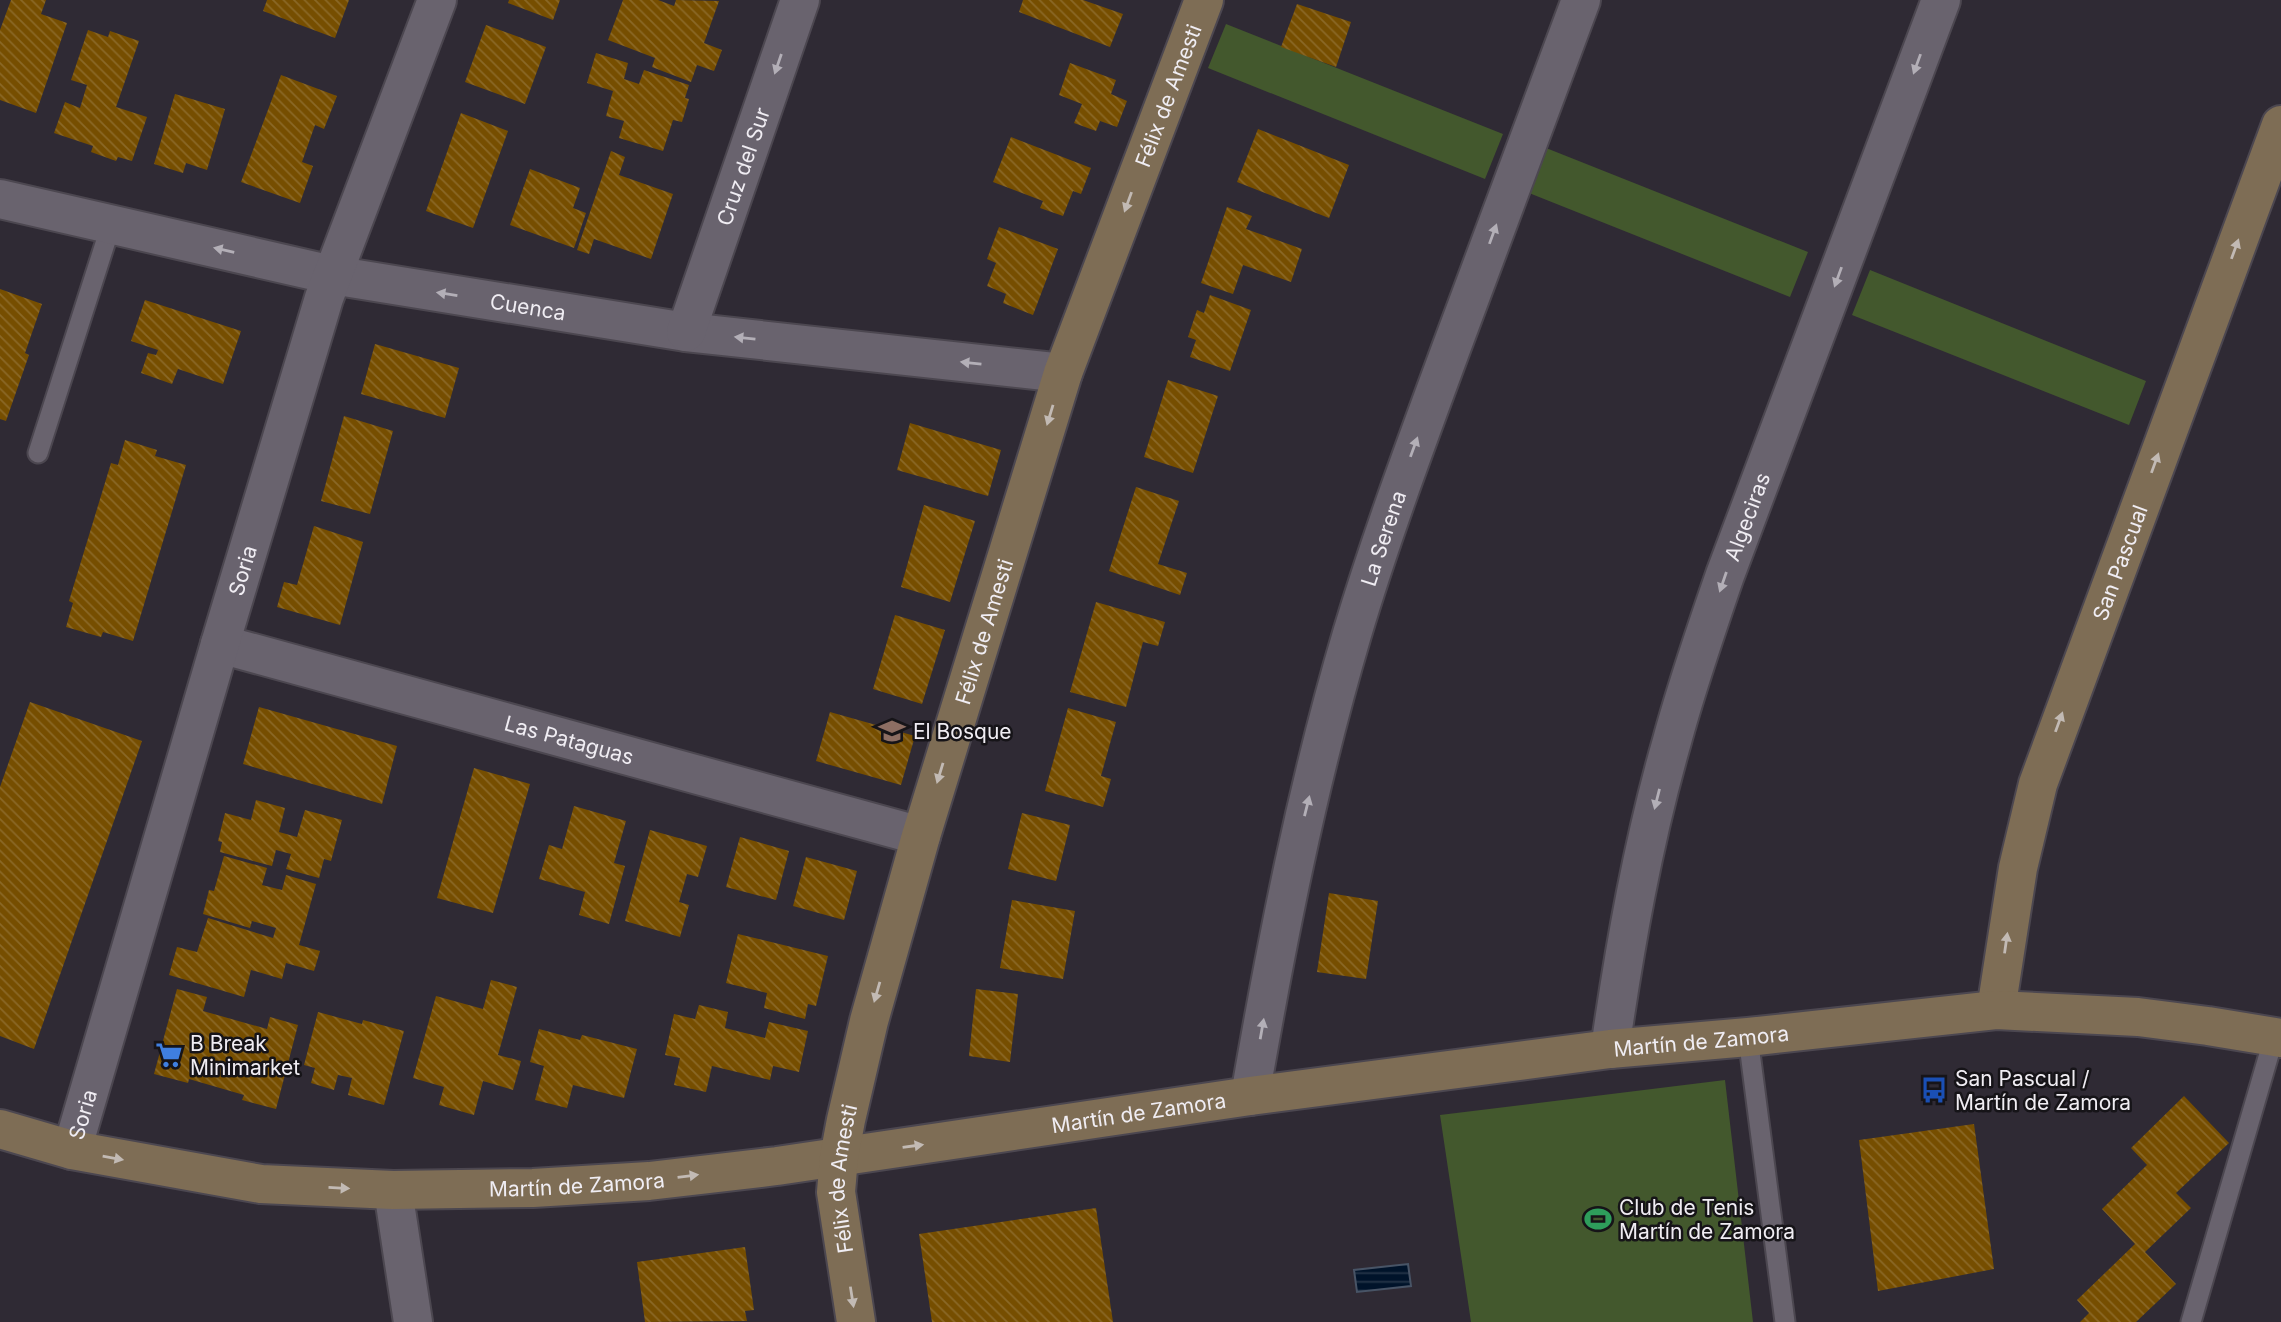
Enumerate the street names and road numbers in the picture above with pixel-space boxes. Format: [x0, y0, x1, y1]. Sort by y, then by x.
street label: Félix de Amesti [1130, 21, 1206, 170]
street label: Cruz del Sur [711, 104, 775, 229]
street label: Cuenca [488, 288, 568, 325]
street label: Algeciras [1719, 469, 1775, 564]
street label: La Serena [1355, 487, 1411, 589]
street label: San Pascual [2087, 501, 2152, 624]
street label: Soria [223, 542, 261, 599]
street label: Félix de Amesti [950, 556, 1018, 707]
street label: Las Pataguas [502, 710, 637, 769]
street label: Martín de Zamora [1612, 1020, 1790, 1061]
street label: Soria [63, 1086, 102, 1143]
street label: Martín de Zamora [1050, 1087, 1228, 1138]
street label: Félix de Amesti [823, 1102, 862, 1255]
street label: Martín de Zamora [489, 1167, 666, 1201]

